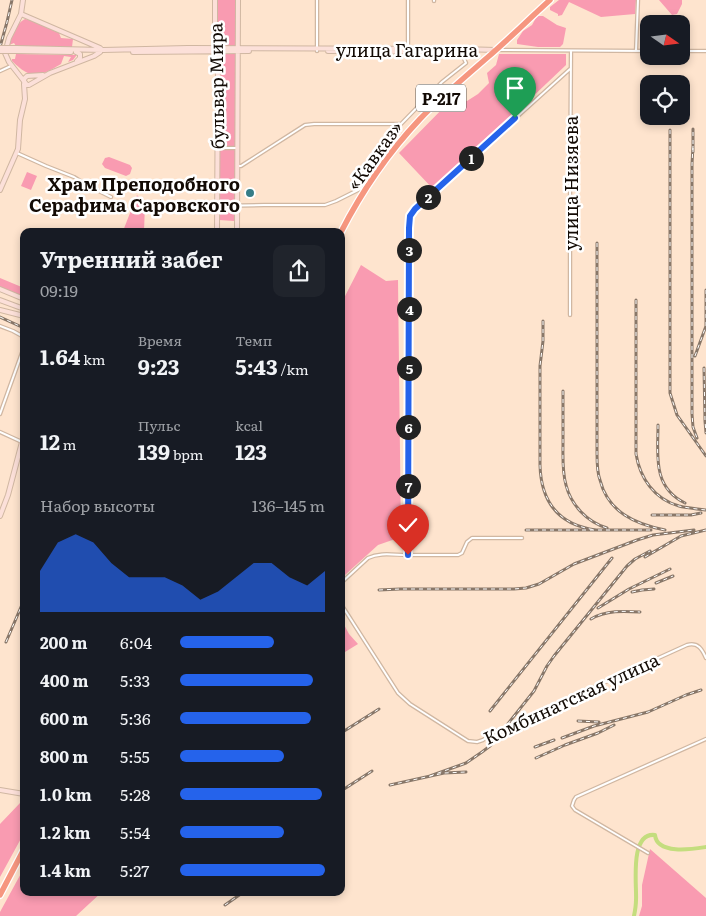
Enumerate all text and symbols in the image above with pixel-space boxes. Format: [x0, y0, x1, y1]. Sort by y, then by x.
north arrow [640, 15, 690, 65]
map controls [640, 15, 690, 125]
street label: бульвар Мира [201, 22, 231, 150]
street label: улица Гагарина [336, 36, 478, 63]
pin [494, 67, 536, 118]
icon: arrive [501, 74, 529, 102]
button: locate [640, 75, 690, 125]
road number: Р-217 [416, 85, 466, 112]
street label: «Кавказ» [340, 115, 408, 195]
street label: улица Низяева [557, 115, 584, 251]
pin: 1 [458, 146, 484, 170]
text: 1 [469, 148, 474, 168]
place label: Храм Преподобного Серафима Саровского [29, 170, 240, 218]
pin: 2 [416, 184, 440, 210]
marker: Храм Преподобного Серафима Саровского [244, 187, 256, 199]
text: 2 [425, 187, 432, 207]
pin: 3 [396, 238, 422, 262]
text: 3 [406, 240, 413, 260]
text: Утренний забег [40, 242, 223, 275]
button: share [273, 245, 325, 297]
text: 09:19 [40, 278, 78, 302]
pin: 4 [396, 296, 422, 322]
text: 4 [405, 299, 414, 319]
text: Время [138, 330, 182, 350]
text: Темп [235, 330, 272, 350]
text: 1.64 [40, 340, 81, 371]
text: km [81, 349, 105, 369]
text: 9:23 [138, 350, 180, 381]
text: 5:43 [235, 350, 278, 381]
pin: 5 [396, 356, 422, 380]
text: 5 [406, 358, 413, 378]
text: /km [278, 359, 309, 379]
pin: 6 [396, 414, 420, 440]
text: Пульс [138, 415, 180, 435]
text: kcal [235, 415, 263, 435]
text: 6 [404, 417, 413, 437]
text: 12 [40, 425, 60, 456]
text: m [60, 434, 76, 454]
text: 139 [138, 435, 170, 466]
text: 123 [235, 435, 267, 466]
text: bpm [170, 444, 203, 464]
pin: 7 [396, 474, 420, 498]
text: 7 [405, 476, 412, 496]
text: Набор высоты [40, 493, 155, 517]
text: 136–145 m [252, 493, 325, 517]
pin [387, 504, 429, 555]
icon: check [394, 511, 422, 539]
text: 200 m [40, 630, 87, 654]
text: 6:04 [120, 630, 152, 654]
street label: Комбинатская улица [479, 645, 664, 751]
text: 400 m [40, 668, 89, 692]
text: 5:33 [120, 668, 150, 692]
text: 600 m [40, 706, 88, 730]
text: 5:36 [120, 706, 151, 730]
text: 800 m [40, 744, 88, 768]
text: 5:55 [120, 744, 150, 768]
text: 1.0 km [40, 782, 92, 806]
text: 5:28 [120, 782, 150, 806]
text: 1.2 km [40, 820, 90, 844]
text: 5:54 [120, 820, 150, 844]
text: 1.4 km [40, 858, 91, 882]
text: 5:27 [120, 858, 149, 882]

